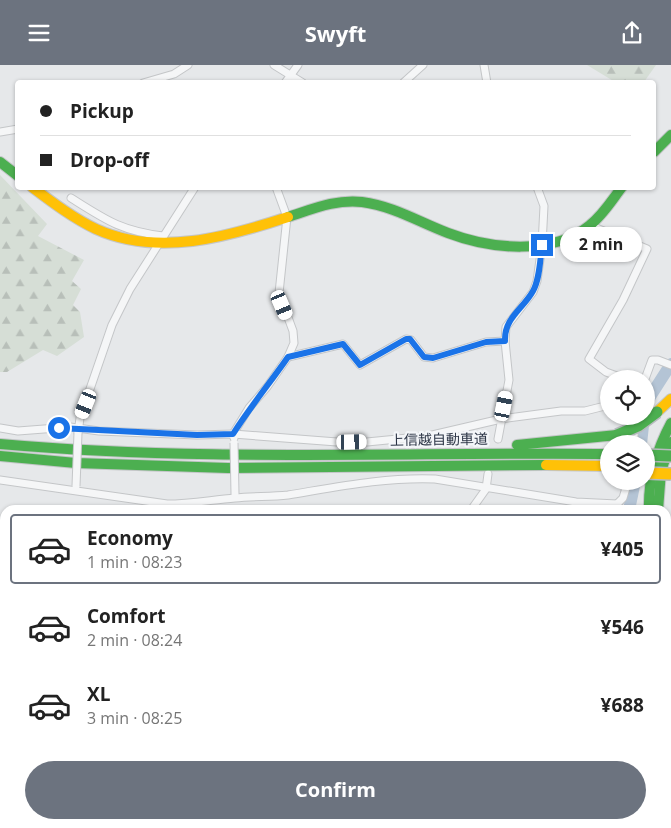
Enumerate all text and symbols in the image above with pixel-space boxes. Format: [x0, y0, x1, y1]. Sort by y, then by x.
text: Swyft [305, 18, 366, 48]
icon: menu [25, 19, 53, 47]
icon: share [618, 19, 646, 47]
text: Pickup [70, 98, 134, 124]
text: Drop-off [70, 147, 149, 173]
callout: 2 min [560, 227, 642, 263]
text: 2 min [579, 233, 623, 255]
route end [531, 234, 553, 256]
car [269, 288, 294, 322]
map controls [600, 370, 655, 490]
button: locate [600, 370, 655, 425]
car [73, 387, 98, 421]
car [493, 390, 514, 422]
route start [48, 417, 70, 439]
street label: 上信越自動車道 [390, 429, 488, 449]
car [336, 434, 367, 450]
button: layers [600, 435, 655, 490]
text: Economy [87, 525, 173, 551]
icon: car [27, 527, 72, 572]
text: ¥405 [601, 536, 644, 562]
text: 1 min · 08:23 [87, 551, 182, 573]
text: Comfort [87, 603, 166, 629]
icon: car [27, 605, 72, 650]
text: ¥546 [601, 614, 644, 640]
text: 2 min · 08:24 [87, 629, 182, 651]
text: XL [87, 681, 110, 707]
icon: car [27, 683, 72, 728]
text: ¥688 [601, 692, 644, 718]
text: 3 min · 08:25 [87, 707, 182, 729]
button: Confirm [25, 761, 646, 819]

